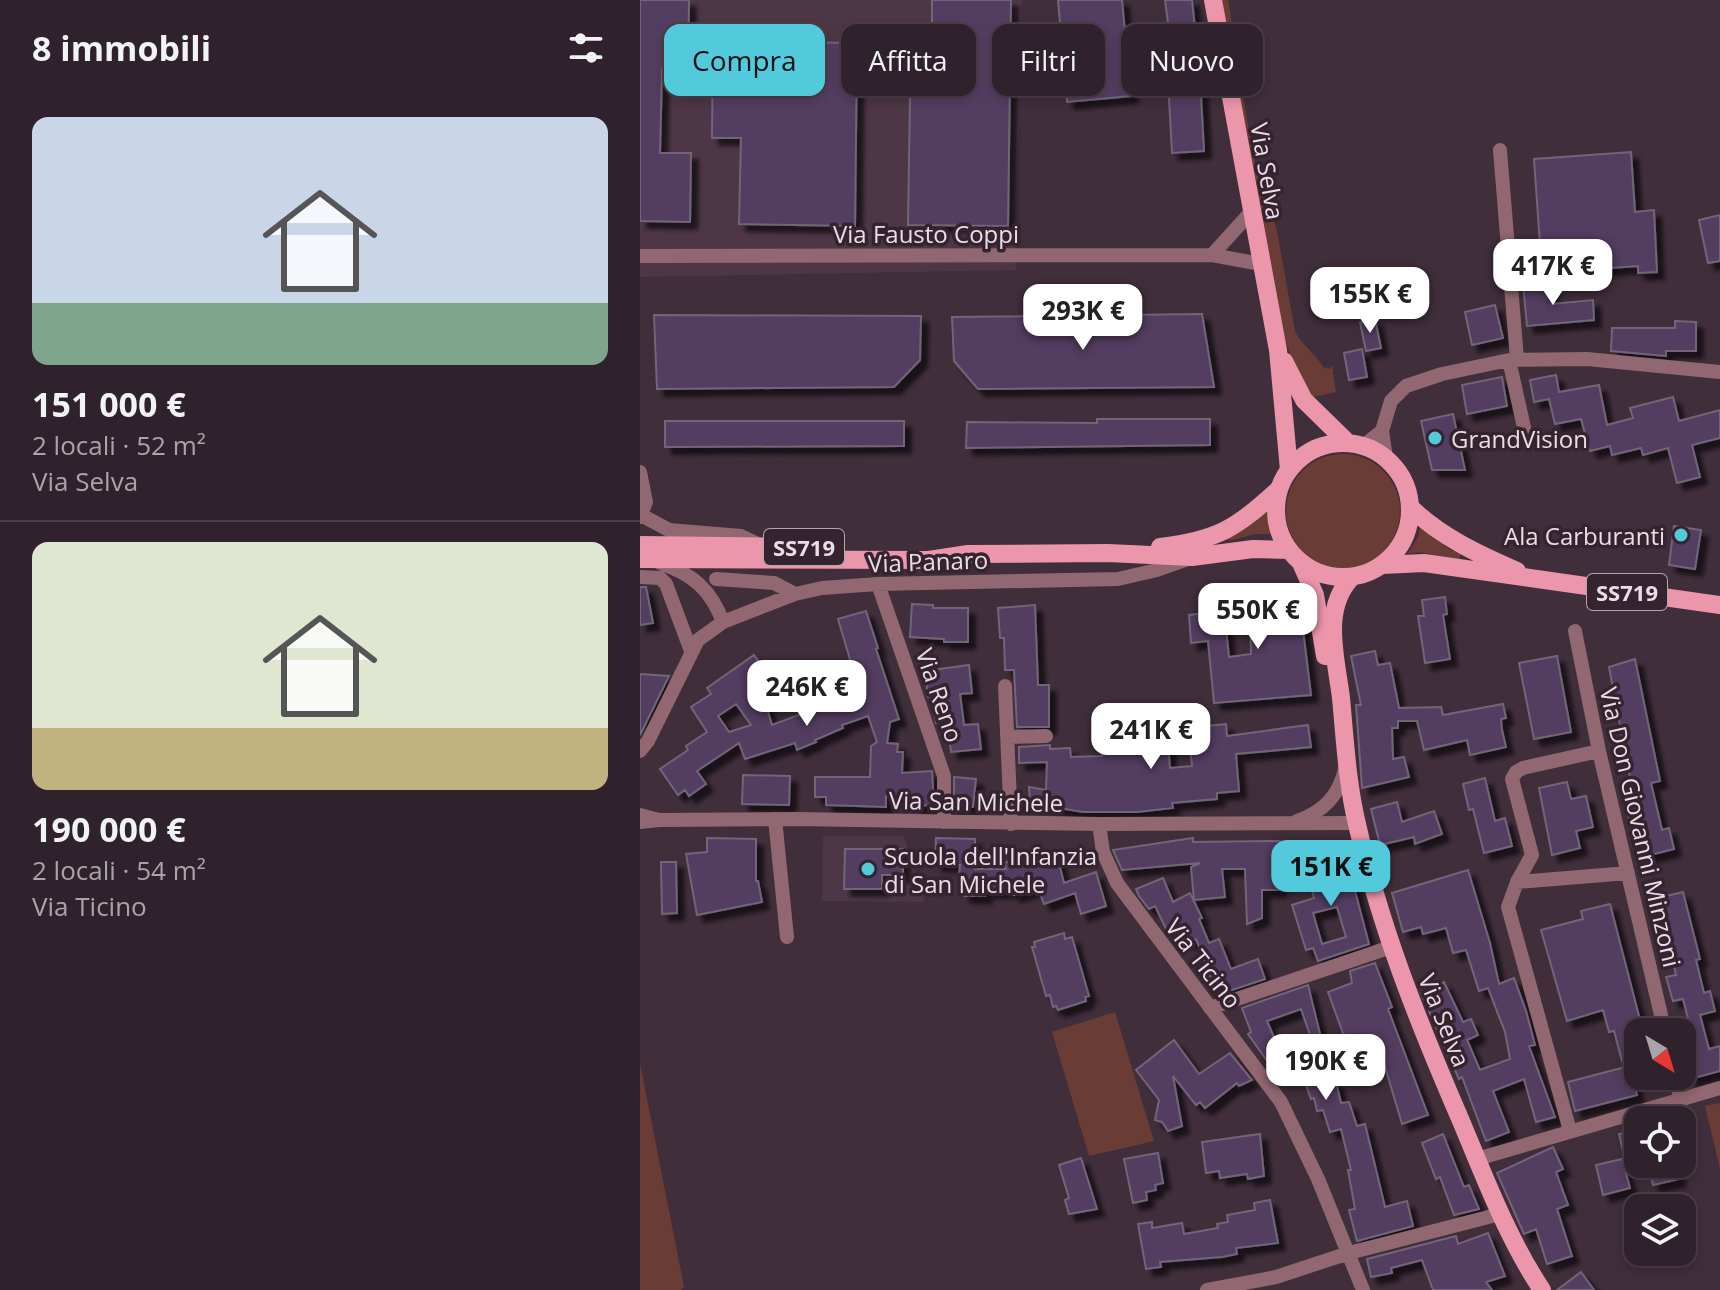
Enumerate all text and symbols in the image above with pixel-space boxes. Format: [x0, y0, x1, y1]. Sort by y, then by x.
chip: Compra [664, 24, 825, 96]
chip: Affitta [841, 24, 976, 96]
chip: Filtri [992, 24, 1105, 96]
chip: Nuovo [1121, 24, 1263, 96]
text: 8 immobili [32, 25, 211, 71]
icon: filters [564, 26, 608, 70]
street label: Via Selva [1243, 120, 1293, 222]
icon: home [248, 169, 392, 313]
street label: Via Fausto Coppi [833, 217, 1019, 250]
pin: 417K € [1488, 239, 1618, 307]
text: 417K € [1511, 247, 1595, 283]
pin: 155K € [1305, 267, 1435, 335]
text: 155K € [1328, 275, 1412, 311]
pin: 293K € [1018, 284, 1148, 352]
text: 293K € [1041, 292, 1125, 328]
text: 151 000 € [32, 381, 186, 427]
place label: GrandVision [1451, 422, 1588, 455]
text: 2 locali · 52 m² [32, 427, 206, 463]
marker: GrandVision [1426, 429, 1444, 447]
text: Via Selva [32, 463, 138, 499]
place label: Ala Carburanti [1504, 519, 1665, 552]
marker: Ala Carburanti [1672, 526, 1690, 544]
road number: SS719 [764, 529, 844, 565]
street label: Via Panaro [867, 542, 989, 580]
road number: SS719 [1587, 574, 1667, 610]
pin: 550K € [1193, 583, 1323, 651]
text: 550K € [1216, 591, 1300, 627]
icon: home [248, 594, 392, 738]
street label: Via Reno [909, 644, 971, 746]
pin: 246K € [742, 660, 872, 728]
text: 246K € [765, 668, 849, 704]
street label: Via Don Giovanni Minzoni [1593, 684, 1689, 970]
pin: 241K € [1086, 703, 1216, 771]
text: 241K € [1109, 711, 1193, 747]
street label: Via San Michele [889, 783, 1063, 819]
text: 190 000 € [32, 806, 186, 852]
place label: Scuola dell'Infanzia di San Michele [884, 839, 1097, 900]
pin: 151K € [1266, 840, 1396, 908]
text: 151K € [1289, 848, 1373, 884]
text: 2 locali · 54 m² [32, 852, 206, 888]
marker: Scuola dell'Infanzia di San Michele [859, 860, 877, 878]
text: Via Ticino [32, 888, 147, 924]
street label: Via Ticino [1158, 911, 1250, 1015]
street label: Via Selva [1411, 968, 1479, 1072]
north arrow [1624, 1018, 1696, 1090]
map controls [1624, 1018, 1696, 1266]
pin: 190K € [1261, 1034, 1391, 1102]
text: 190K € [1284, 1042, 1368, 1078]
button: locate [1624, 1106, 1696, 1178]
button: layers [1624, 1194, 1696, 1266]

